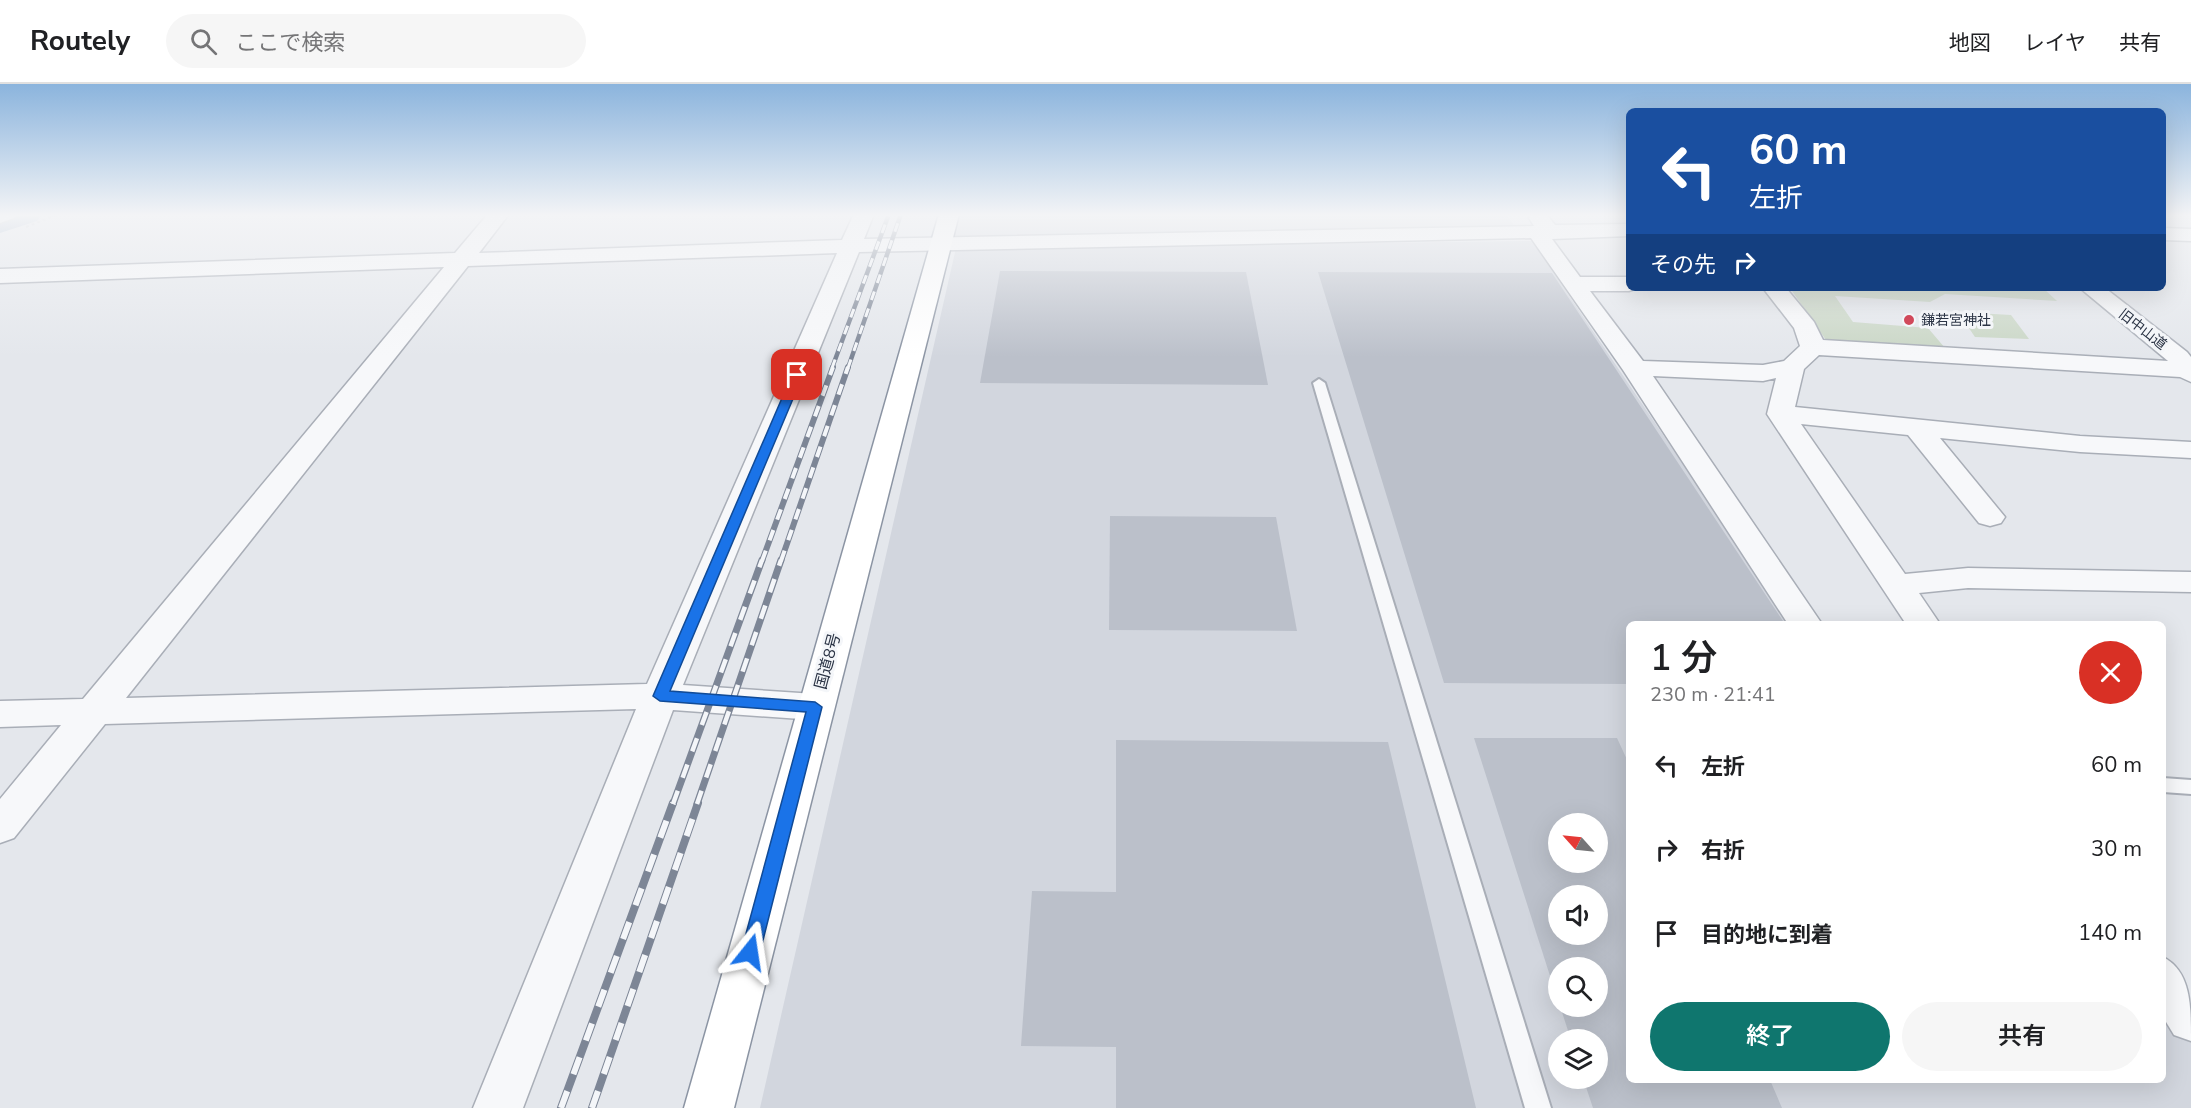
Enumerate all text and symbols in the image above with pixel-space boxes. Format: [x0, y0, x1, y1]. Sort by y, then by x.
search box [166, 14, 586, 68]
text: Routely [30, 22, 130, 60]
icon: search [187, 25, 220, 58]
text: ここで検索 [235, 28, 345, 58]
text: 地図 [1949, 29, 1991, 57]
text: レイヤ [2024, 29, 2086, 57]
text: 共有 [2119, 29, 2161, 57]
text: 60 m [1749, 122, 1848, 179]
icon: left [1650, 132, 1728, 210]
text: 左折 [1749, 180, 1803, 217]
icon: right [1728, 246, 1761, 279]
text: その先 [1650, 250, 1716, 280]
street label: 旧中山道 [2115, 305, 2171, 354]
place label: 鎌若宮神社 [1921, 311, 1991, 330]
marker: 鎌若宮神社 [1902, 313, 1916, 327]
pin [771, 349, 822, 400]
icon: arrive [780, 358, 813, 391]
street label: 国道8号 [810, 631, 846, 692]
text: 1 分 [1650, 634, 1717, 683]
button: close [2079, 641, 2142, 704]
text: 230 m · 21:41 [1650, 681, 1776, 708]
icon: left [1650, 749, 1683, 782]
text: 60 m [2091, 750, 2142, 780]
text: 左折 [1701, 752, 1745, 782]
north arrow [1548, 813, 1608, 873]
map controls [1548, 813, 1608, 1089]
icon: right [1650, 833, 1683, 866]
text: 30 m [2091, 834, 2142, 864]
text: 右折 [1701, 836, 1745, 866]
button: sound [1548, 885, 1608, 945]
icon: arrive [1650, 917, 1683, 950]
text: 140 m [2078, 918, 2142, 948]
position arrow [718, 920, 782, 984]
text: 目的地に到着 [1701, 920, 1833, 950]
button: search [1548, 957, 1608, 1017]
button: 終了 [1650, 1002, 1890, 1071]
button: 共有 [1902, 1002, 2142, 1071]
button: layers [1548, 1029, 1608, 1089]

